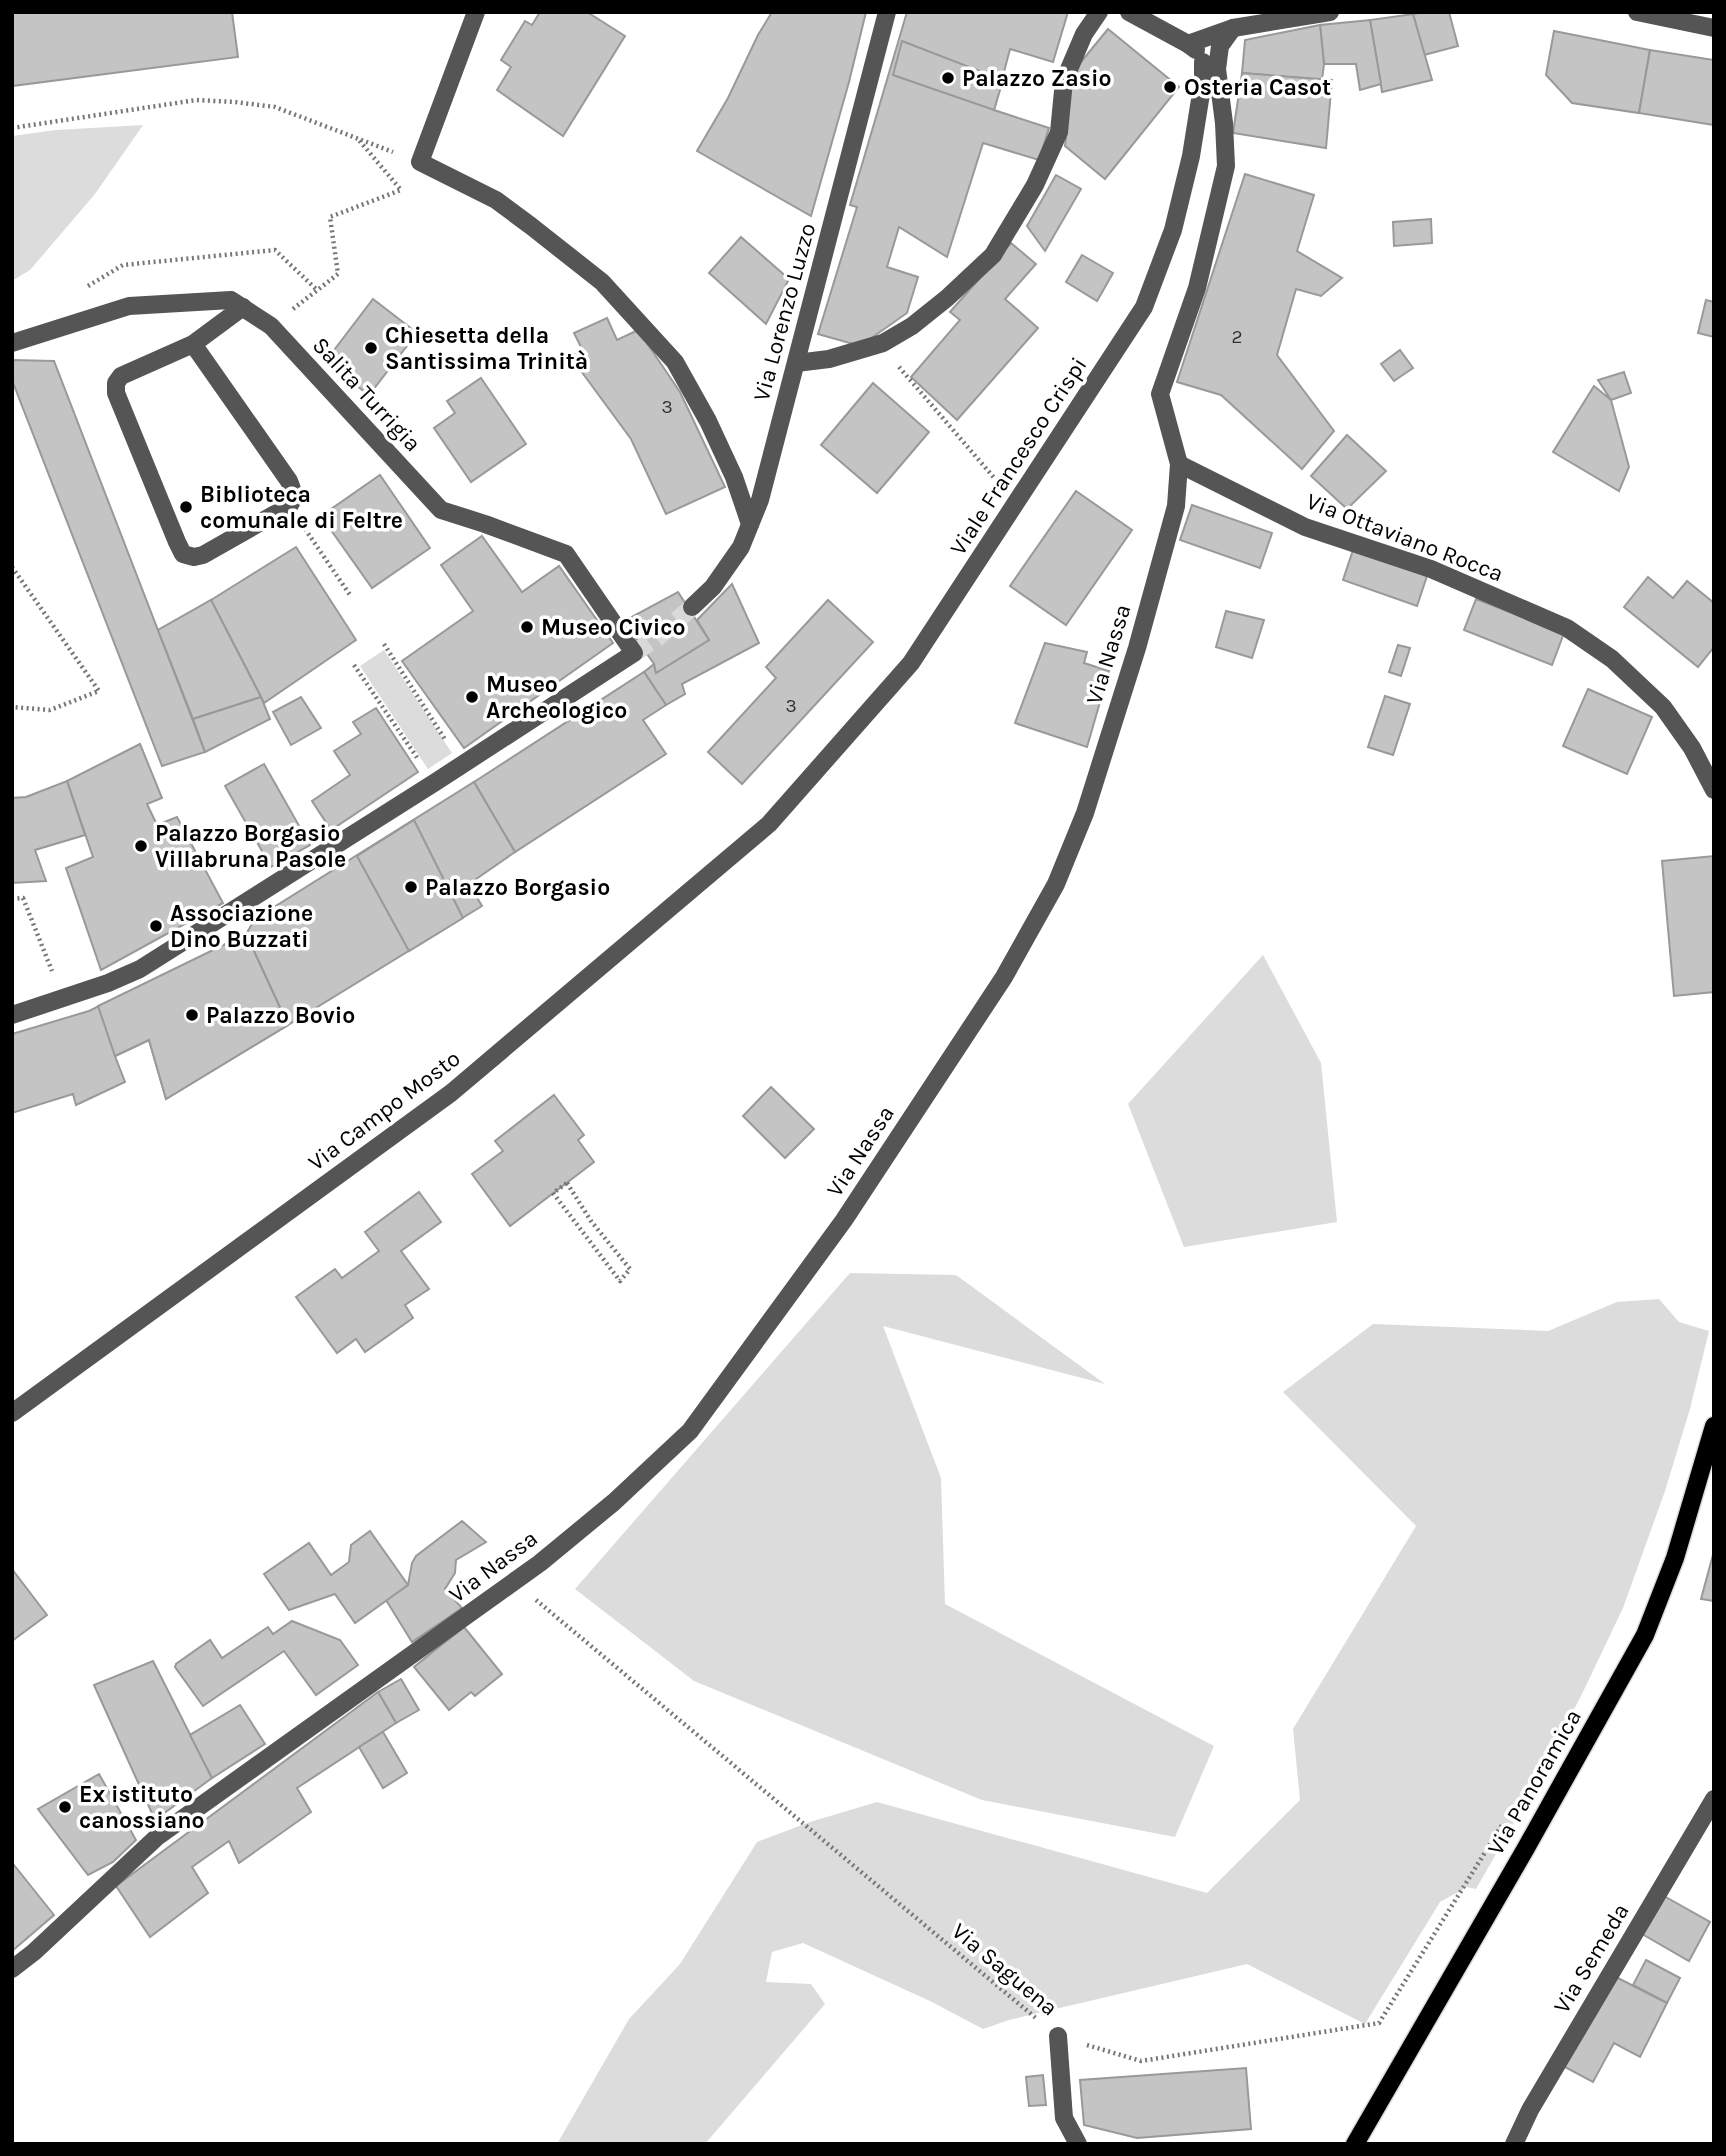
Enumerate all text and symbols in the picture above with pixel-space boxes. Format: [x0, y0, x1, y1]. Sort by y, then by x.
place label: Palazzo Zasio [962, 65, 1111, 92]
marker: Palazzo Zasio [940, 70, 956, 86]
place label: Osteria Casot [1184, 74, 1331, 101]
marker: Osteria Casot [1162, 79, 1178, 95]
street label: Via Lorenzo Luzzo [748, 220, 821, 404]
place label: Chiesetta della Santissima Trinità [385, 322, 588, 375]
house number: 2 [1231, 326, 1243, 348]
street label: Salita Turrigia [307, 332, 426, 457]
marker: Chiesetta della Santissima Trinità [363, 340, 379, 356]
street label: Viale Francesco Crispi [944, 352, 1092, 560]
house number: 3 [661, 396, 673, 418]
place label: Biblioteca comunale di Feltre [200, 481, 403, 534]
street label: Via Ottaviano Rocca [1303, 487, 1507, 587]
marker: Biblioteca comunale di Feltre [178, 499, 194, 515]
street label: Via Nassa [1080, 601, 1136, 707]
place label: Museo Civico [541, 614, 686, 641]
marker: Museo Civico [519, 619, 535, 635]
place label: Museo Archeologico [486, 671, 627, 724]
marker: Museo Archeologico [464, 689, 480, 705]
house number: 3 [785, 695, 797, 717]
place label: Palazzo Borgasio Villabruna Pasole [155, 820, 346, 873]
marker: Palazzo Borgasio Villabruna Pasole [133, 838, 149, 854]
place label: Palazzo Borgasio [425, 874, 610, 901]
marker: Palazzo Borgasio [403, 879, 419, 895]
place label: Associazione Dino Buzzati [170, 900, 313, 953]
marker: Associazione Dino Buzzati [148, 918, 164, 934]
place label: Palazzo Bovio [206, 1002, 355, 1029]
marker: Palazzo Bovio [184, 1007, 200, 1023]
street label: Via Campo Mosto [303, 1045, 466, 1176]
street label: Via Nassa [821, 1101, 900, 1202]
street label: Via Nassa [444, 1525, 543, 1608]
street label: Via Panoramica [1482, 1705, 1587, 1860]
place label: Ex istituto canossiano [79, 1781, 205, 1834]
marker: Ex istituto canossiano [57, 1799, 73, 1815]
street label: Via Semeda [1548, 1898, 1635, 2018]
street label: Via Saguena [946, 1917, 1063, 2021]

